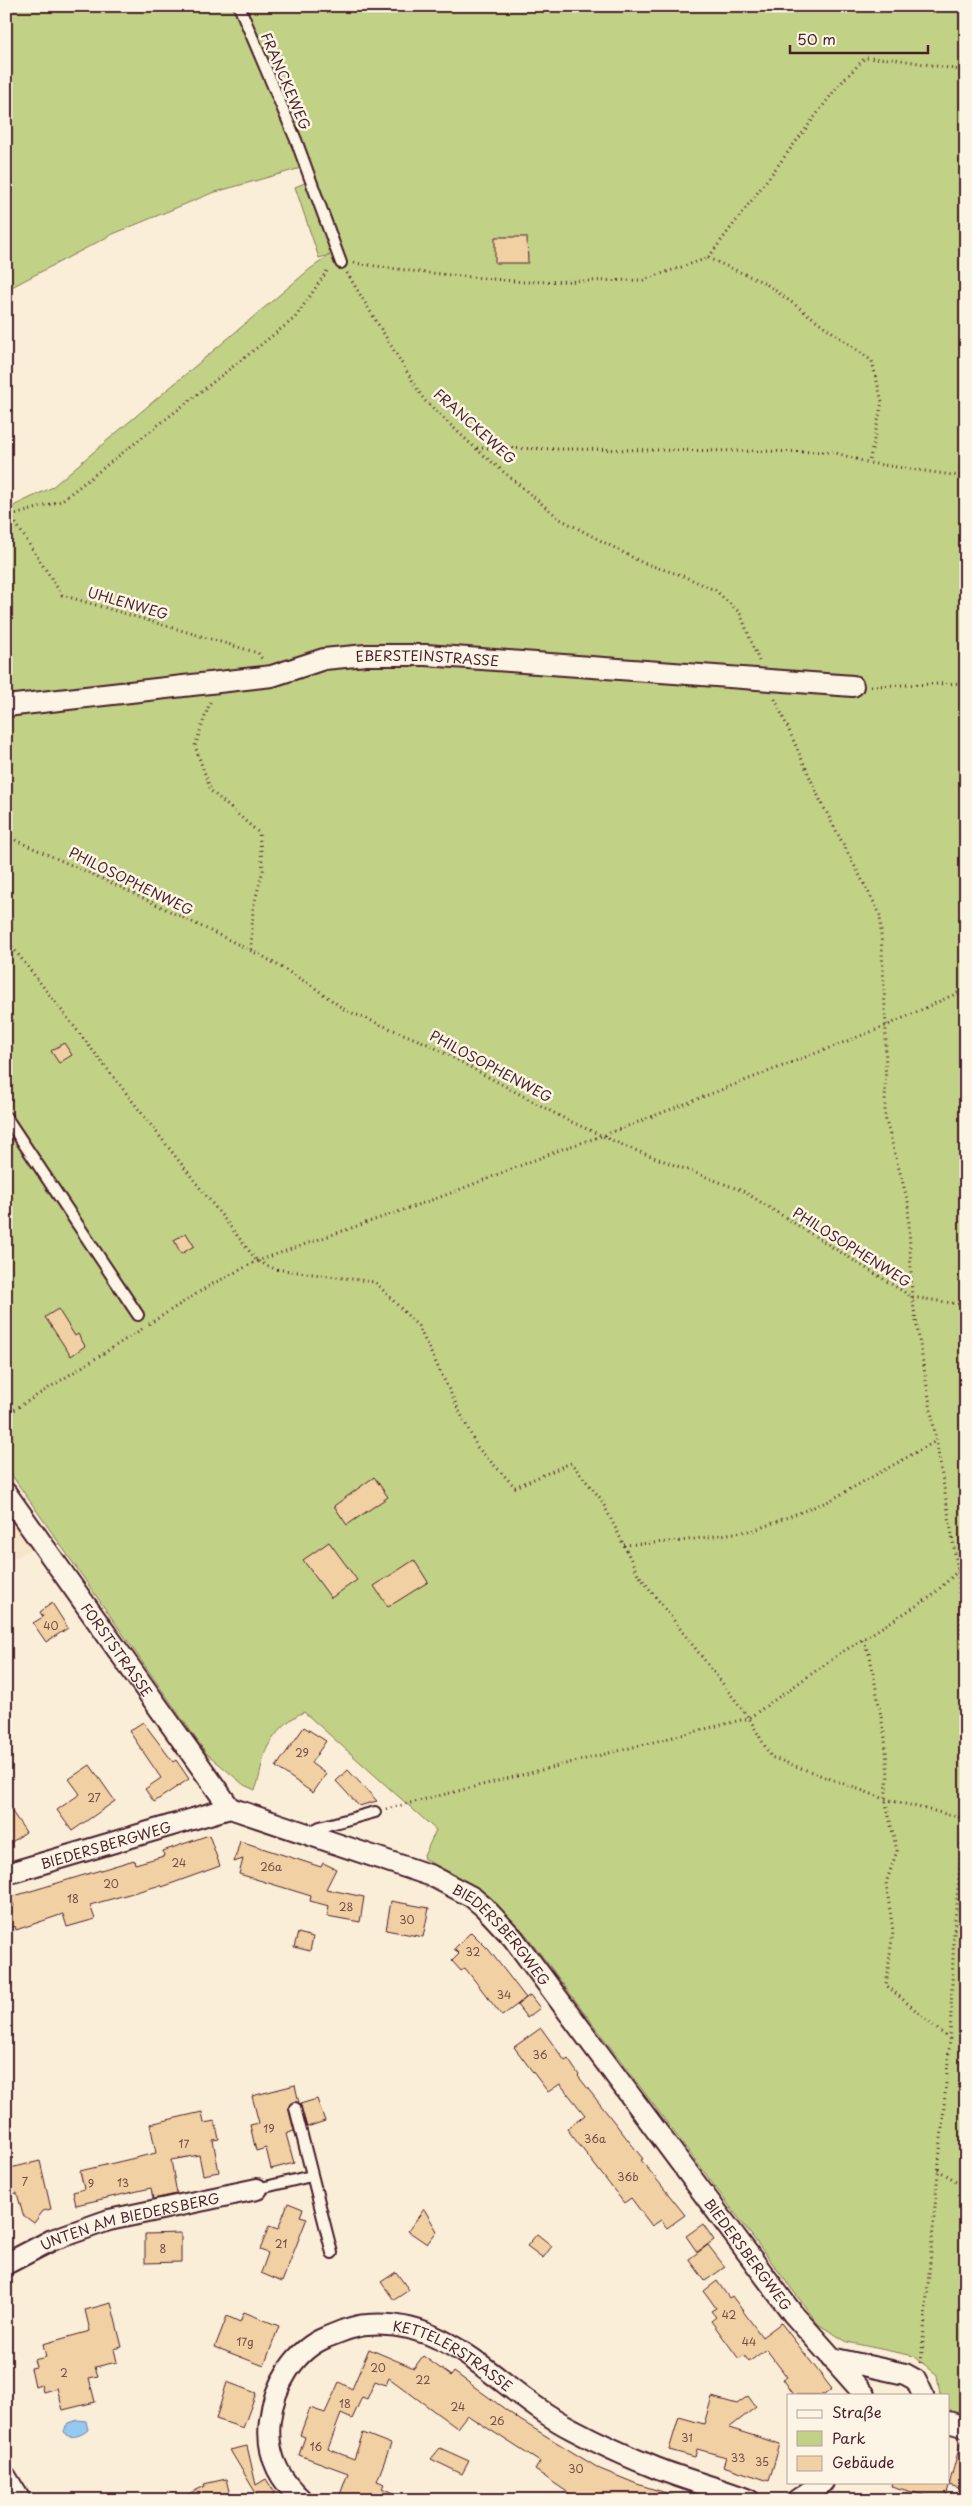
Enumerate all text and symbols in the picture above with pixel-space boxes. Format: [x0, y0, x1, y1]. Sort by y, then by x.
scale bar [790, 22, 927, 54]
text: 50 m [797, 27, 836, 50]
street label: FRANCKEWEG [256, 29, 316, 133]
street label: FRANCKEWEG [429, 383, 521, 469]
street label: UHLENWEG [85, 581, 171, 625]
street label: EBERSTEINSTRASSE [355, 644, 500, 671]
street label: PHILOSOPHENWEG [65, 842, 197, 920]
street label: PHILOSOPHENWEG [426, 1025, 556, 1107]
street label: PHILOSOPHENWEG [789, 1202, 915, 1292]
street label: FORSTSTRASSE [77, 1598, 158, 1701]
house number: 40 [43, 1617, 59, 1634]
house number: 29 [295, 1744, 309, 1761]
house number: 27 [87, 1789, 101, 1806]
street label: BIEDERSBERGWEG [38, 1815, 174, 1874]
house number: 24 [172, 1854, 186, 1871]
house number: 26a [260, 1858, 282, 1875]
house number: 20 [103, 1875, 119, 1892]
street label: BIEDERSBERGWEG [449, 1878, 555, 1990]
house number: 18 [67, 1890, 79, 1907]
house number: 28 [339, 1898, 353, 1915]
house number: 30 [399, 1911, 415, 1928]
house number: 32 [466, 1943, 481, 1960]
house number: 34 [497, 1986, 511, 2003]
house number: 36 [533, 2046, 548, 2063]
house number: 19 [263, 2120, 275, 2137]
house number: 36a [584, 2130, 606, 2147]
house number: 17 [179, 2135, 190, 2152]
house number: 36b [617, 2168, 639, 2185]
house number: 7 [22, 2173, 28, 2190]
house number: 13 [117, 2174, 129, 2191]
house number: 9 [88, 2175, 94, 2192]
street label: UNTEN AM BIEDERSBERG [36, 2187, 221, 2255]
street label: BIEDERSBERGWEG [700, 2194, 797, 2315]
house number: 21 [275, 2235, 287, 2252]
house number: 8 [160, 2240, 167, 2257]
house number: 42 [722, 2306, 737, 2323]
street label: KETTELERSTRASSE [392, 2315, 517, 2396]
house number: 17g [236, 2333, 254, 2350]
house number: 44 [742, 2333, 756, 2350]
house number: 20 [370, 2359, 386, 2376]
house number: 2 [60, 2364, 68, 2381]
house number: 22 [416, 2371, 430, 2388]
legend [787, 2394, 950, 2484]
house number: 18 [339, 2395, 351, 2412]
house number: 24 [451, 2398, 465, 2415]
text: Straße [832, 2400, 882, 2423]
house number: 26 [489, 2412, 505, 2429]
text: Park [832, 2426, 866, 2449]
house number: 31 [681, 2429, 693, 2446]
house number: 16 [310, 2438, 323, 2455]
house number: 33 [731, 2449, 745, 2466]
text: Gebäude [832, 2450, 894, 2473]
house number: 35 [755, 2453, 769, 2470]
house number: 30 [568, 2460, 584, 2477]

